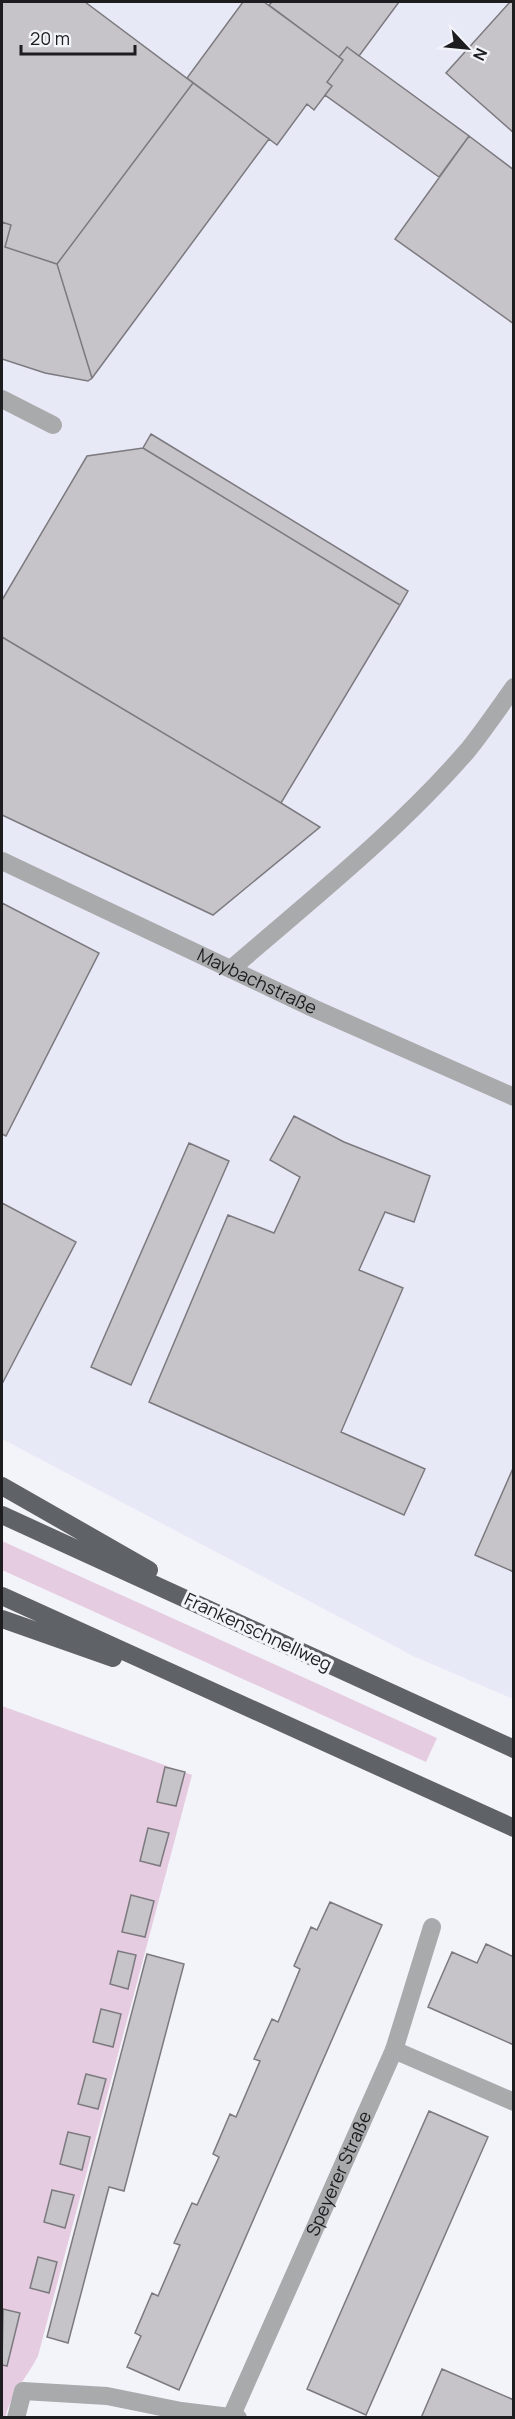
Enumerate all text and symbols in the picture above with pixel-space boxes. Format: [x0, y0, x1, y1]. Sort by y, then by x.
scale bar [21, 18, 135, 56]
north arrow [437, 18, 497, 78]
text: 20 m [30, 26, 70, 50]
text: N [468, 45, 493, 65]
street label: Maybachstraße [194, 942, 321, 1019]
street label: Frankenschnellweg [181, 1586, 336, 1676]
street label: Speyerer Straße [300, 2107, 376, 2240]

